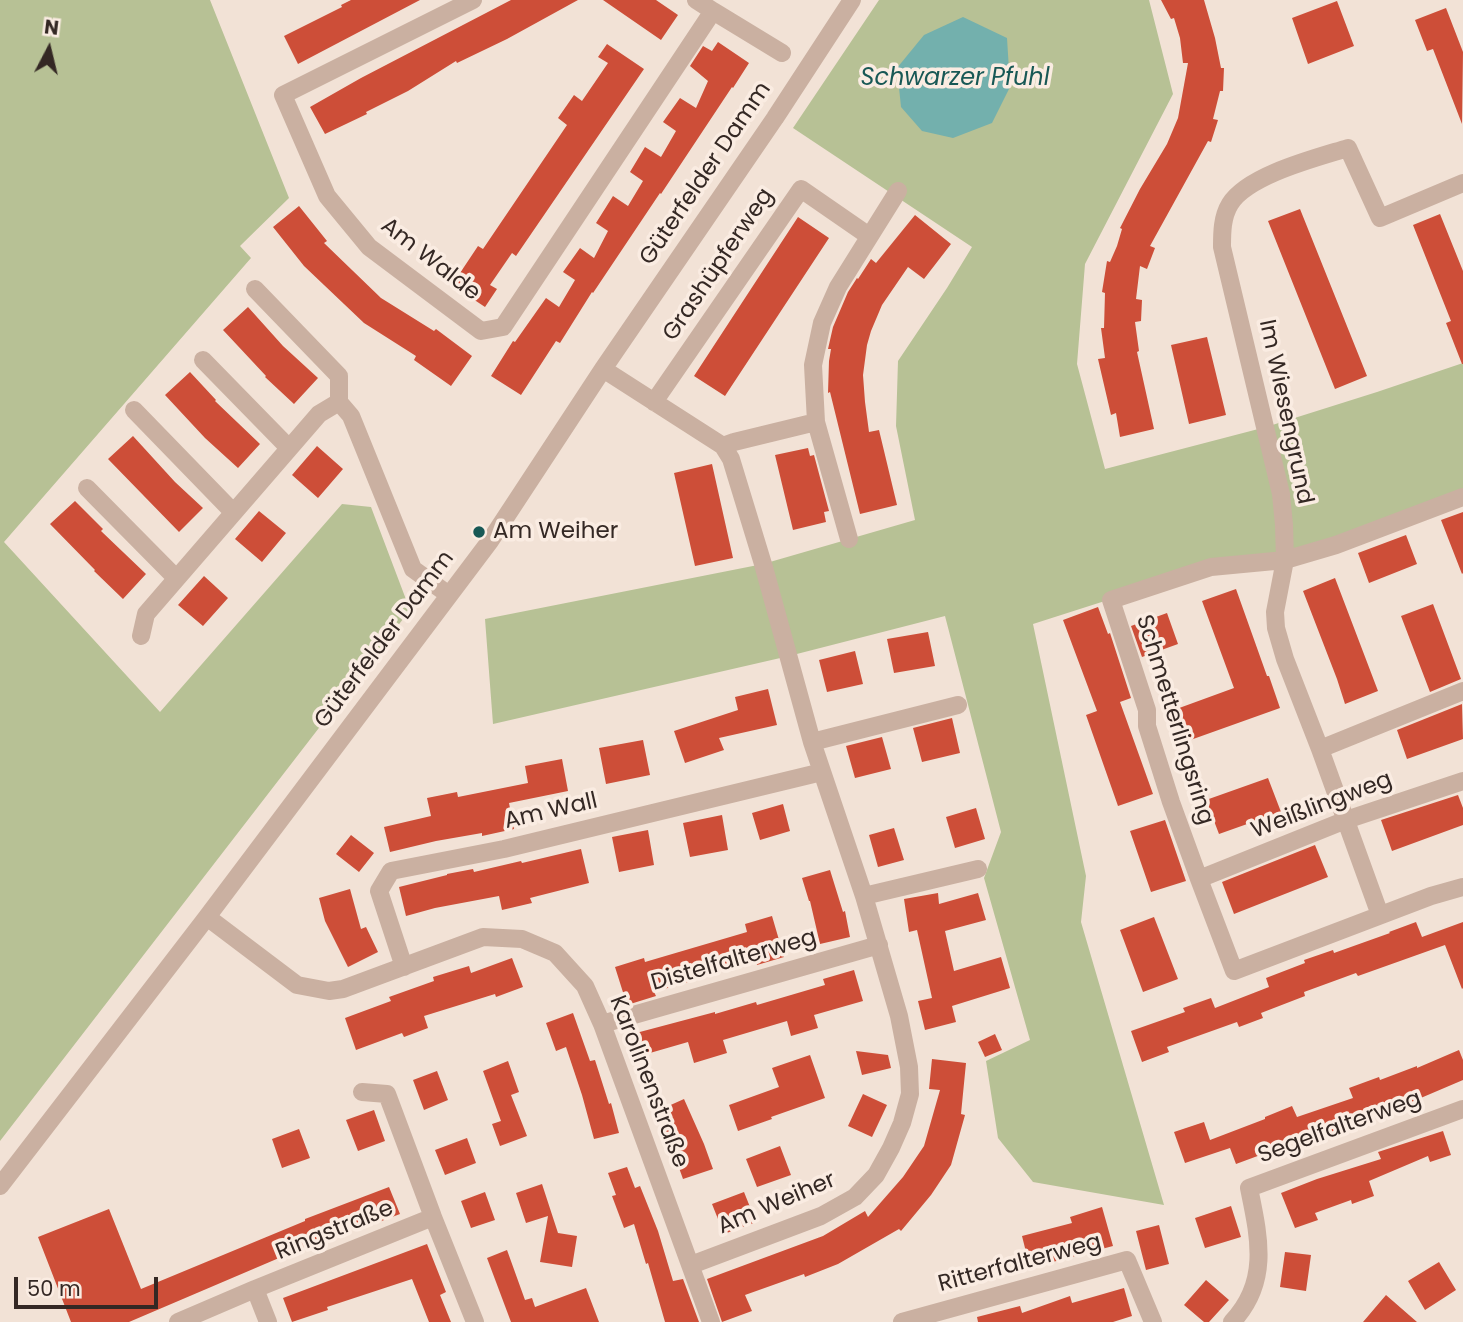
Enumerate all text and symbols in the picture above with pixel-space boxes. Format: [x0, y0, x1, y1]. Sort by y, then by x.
text: N [43, 13, 60, 42]
north arrow [14, 14, 84, 84]
water label: Schwarzer Pfuhl [860, 65, 1050, 93]
street label: Güterfelder Damm [634, 77, 778, 271]
street label: Grashüpferweg [658, 183, 780, 347]
street label: Am Walde [375, 213, 485, 307]
street label: Im Wiesengrund [1252, 317, 1318, 507]
place label: Am Weiher [493, 518, 618, 546]
marker: Am Weiher [471, 524, 487, 540]
street label: Güterfelder Damm [309, 546, 461, 734]
street label: Schmetterlingsring [1129, 612, 1219, 828]
street label: Weißlingweg [1248, 767, 1396, 845]
street label: Am Wall [502, 788, 600, 836]
street label: Distelfalterweg [648, 924, 820, 998]
street label: Karolinenstraße [602, 992, 694, 1172]
street label: Segelfalterweg [1255, 1086, 1425, 1170]
street label: Am Weiher [714, 1167, 840, 1241]
street label: Ringstraße [272, 1195, 398, 1267]
street label: Ritterfalterweg [935, 1229, 1105, 1299]
scale bar [18, 1262, 161, 1306]
text: 50 m [27, 1274, 81, 1303]

